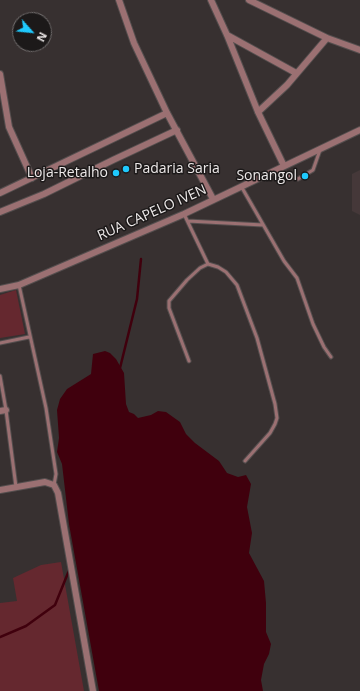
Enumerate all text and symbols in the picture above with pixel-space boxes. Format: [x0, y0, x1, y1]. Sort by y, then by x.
north arrow [12, 12, 52, 52]
text: N [34, 30, 51, 45]
place label: Padaria Saria [134, 161, 220, 177]
marker: Padaria Saria [121, 164, 131, 174]
place label: Loja-Retalho [27, 165, 108, 181]
marker: Loja-Retalho [111, 168, 121, 178]
place label: Sonangol [236, 168, 297, 184]
marker: Sonangol [300, 171, 310, 181]
street label: RUA CAPELO IVEN [95, 181, 209, 245]

